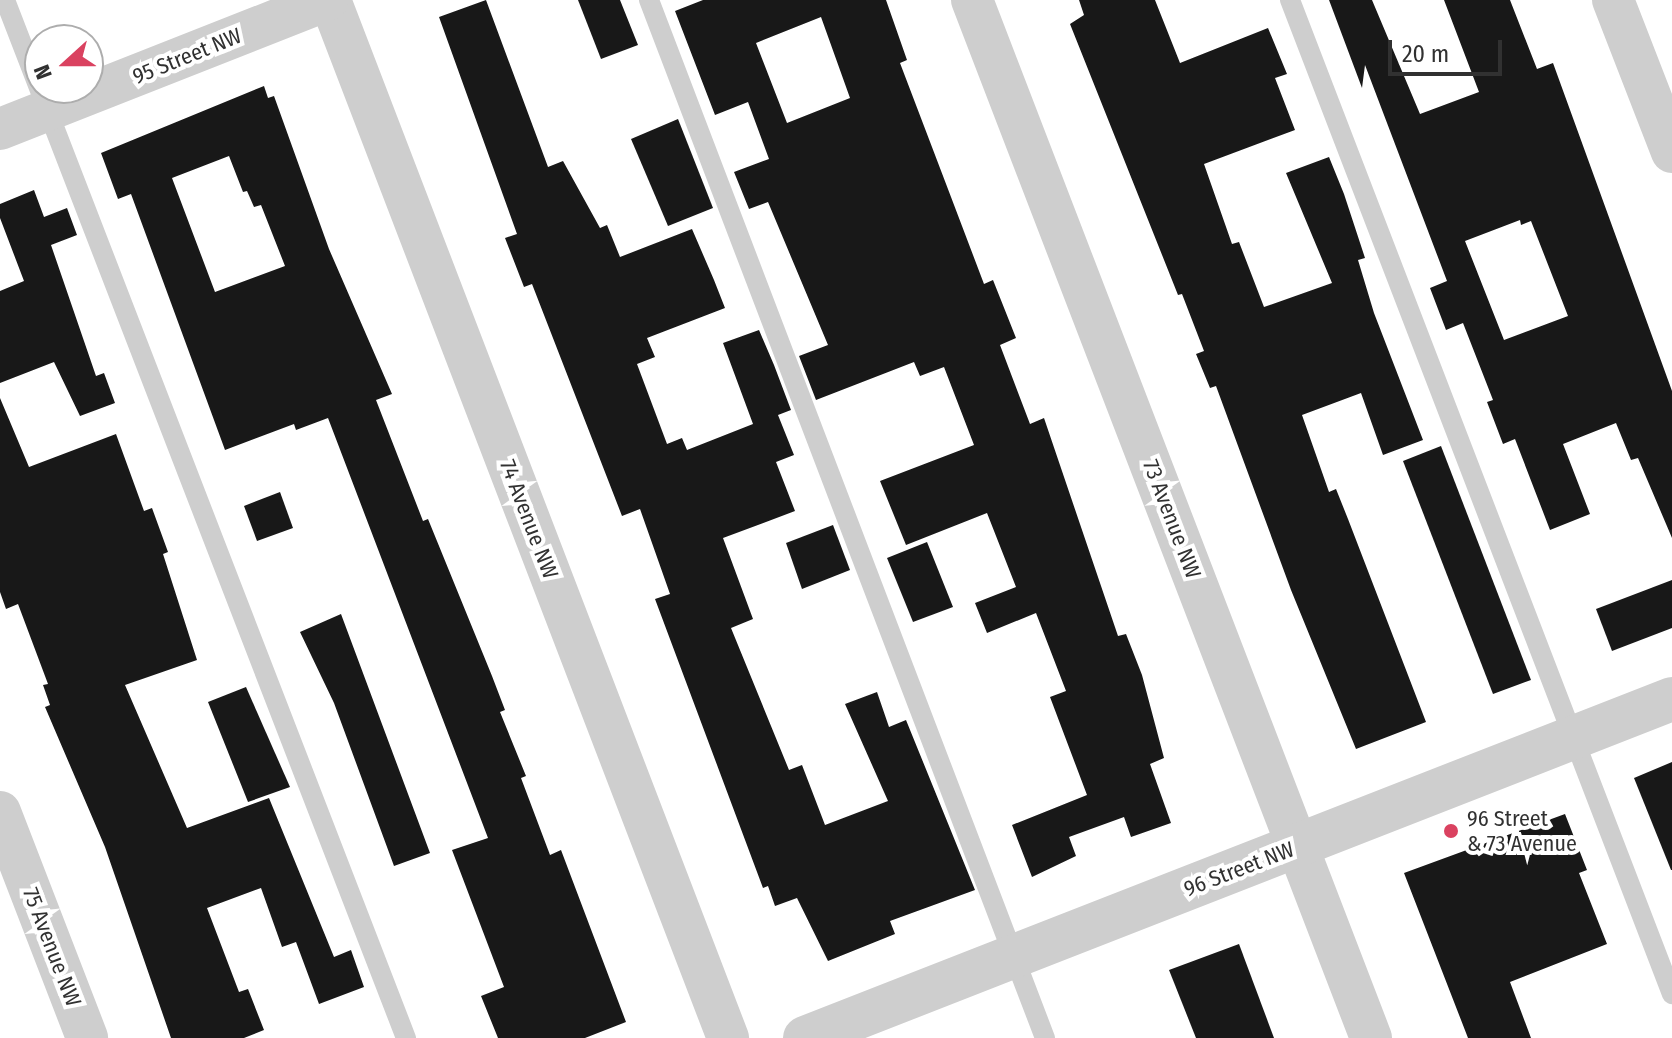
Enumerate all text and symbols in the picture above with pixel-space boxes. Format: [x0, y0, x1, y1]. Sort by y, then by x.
street label: 95 Street NW [129, 22, 245, 90]
north arrow [24, 24, 104, 104]
scale bar [1392, 24, 1506, 74]
text: 20 m [1402, 40, 1449, 68]
text: N [28, 61, 58, 83]
street label: 74 Avenue NW [494, 456, 564, 582]
street label: 73 Avenue NW [1137, 456, 1207, 582]
place label: 96 Street & 73 Avenue [1467, 805, 1577, 856]
marker: 96 Street & 73 Avenue [1442, 822, 1460, 840]
street label: 96 Street NW [1180, 836, 1298, 902]
street label: 75 Avenue NW [17, 884, 87, 1010]

